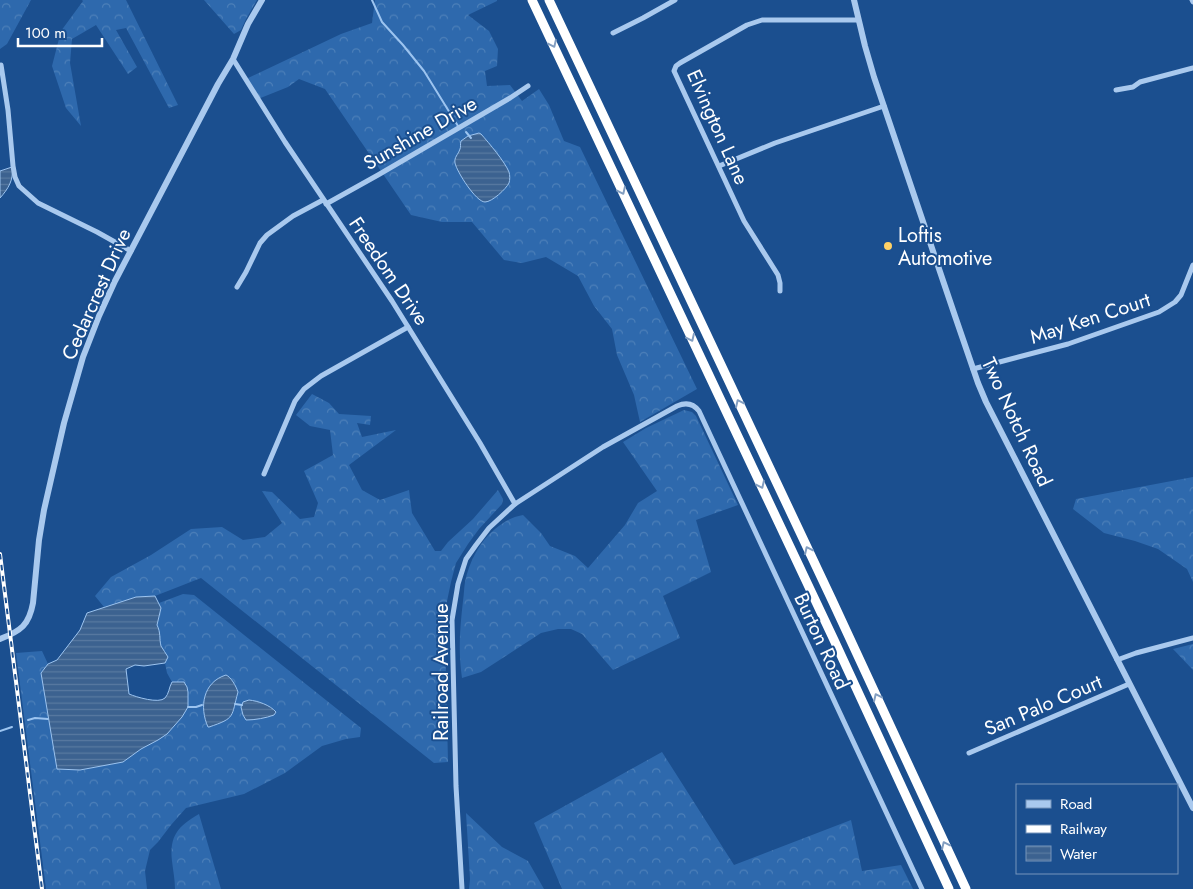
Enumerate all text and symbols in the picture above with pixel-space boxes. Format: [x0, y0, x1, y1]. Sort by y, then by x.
scale bar [18, 15, 101, 47]
text: 100 m [25, 22, 66, 44]
one-way arrow [547, 39, 557, 48]
street label: Elvington Lane [679, 65, 756, 189]
street label: Sunshine Drive [358, 89, 482, 178]
one-way arrow [616, 186, 626, 195]
street label: Freedom Drive [342, 211, 436, 331]
place label: Loftis Automotive [898, 221, 992, 273]
street label: Cedarcrest Drive [54, 224, 138, 365]
marker: Loftis Automotive [882, 240, 894, 252]
street label: May Ken Court [1026, 285, 1154, 352]
one-way arrow [685, 333, 695, 342]
street label: Two Notch Road [974, 353, 1059, 491]
one-way arrow [734, 399, 745, 408]
one-way arrow [754, 480, 765, 489]
one-way arrow [804, 546, 814, 555]
street label: Burton Road [786, 588, 857, 694]
street label: Railroad Avenue [427, 603, 456, 741]
street label: San Palo Court [980, 668, 1107, 743]
one-way arrow [873, 694, 883, 703]
legend [1016, 784, 1178, 874]
text: Road [1060, 793, 1092, 815]
text: Railway [1060, 818, 1107, 840]
one-way arrow [941, 841, 951, 850]
text: Water [1060, 843, 1098, 865]

